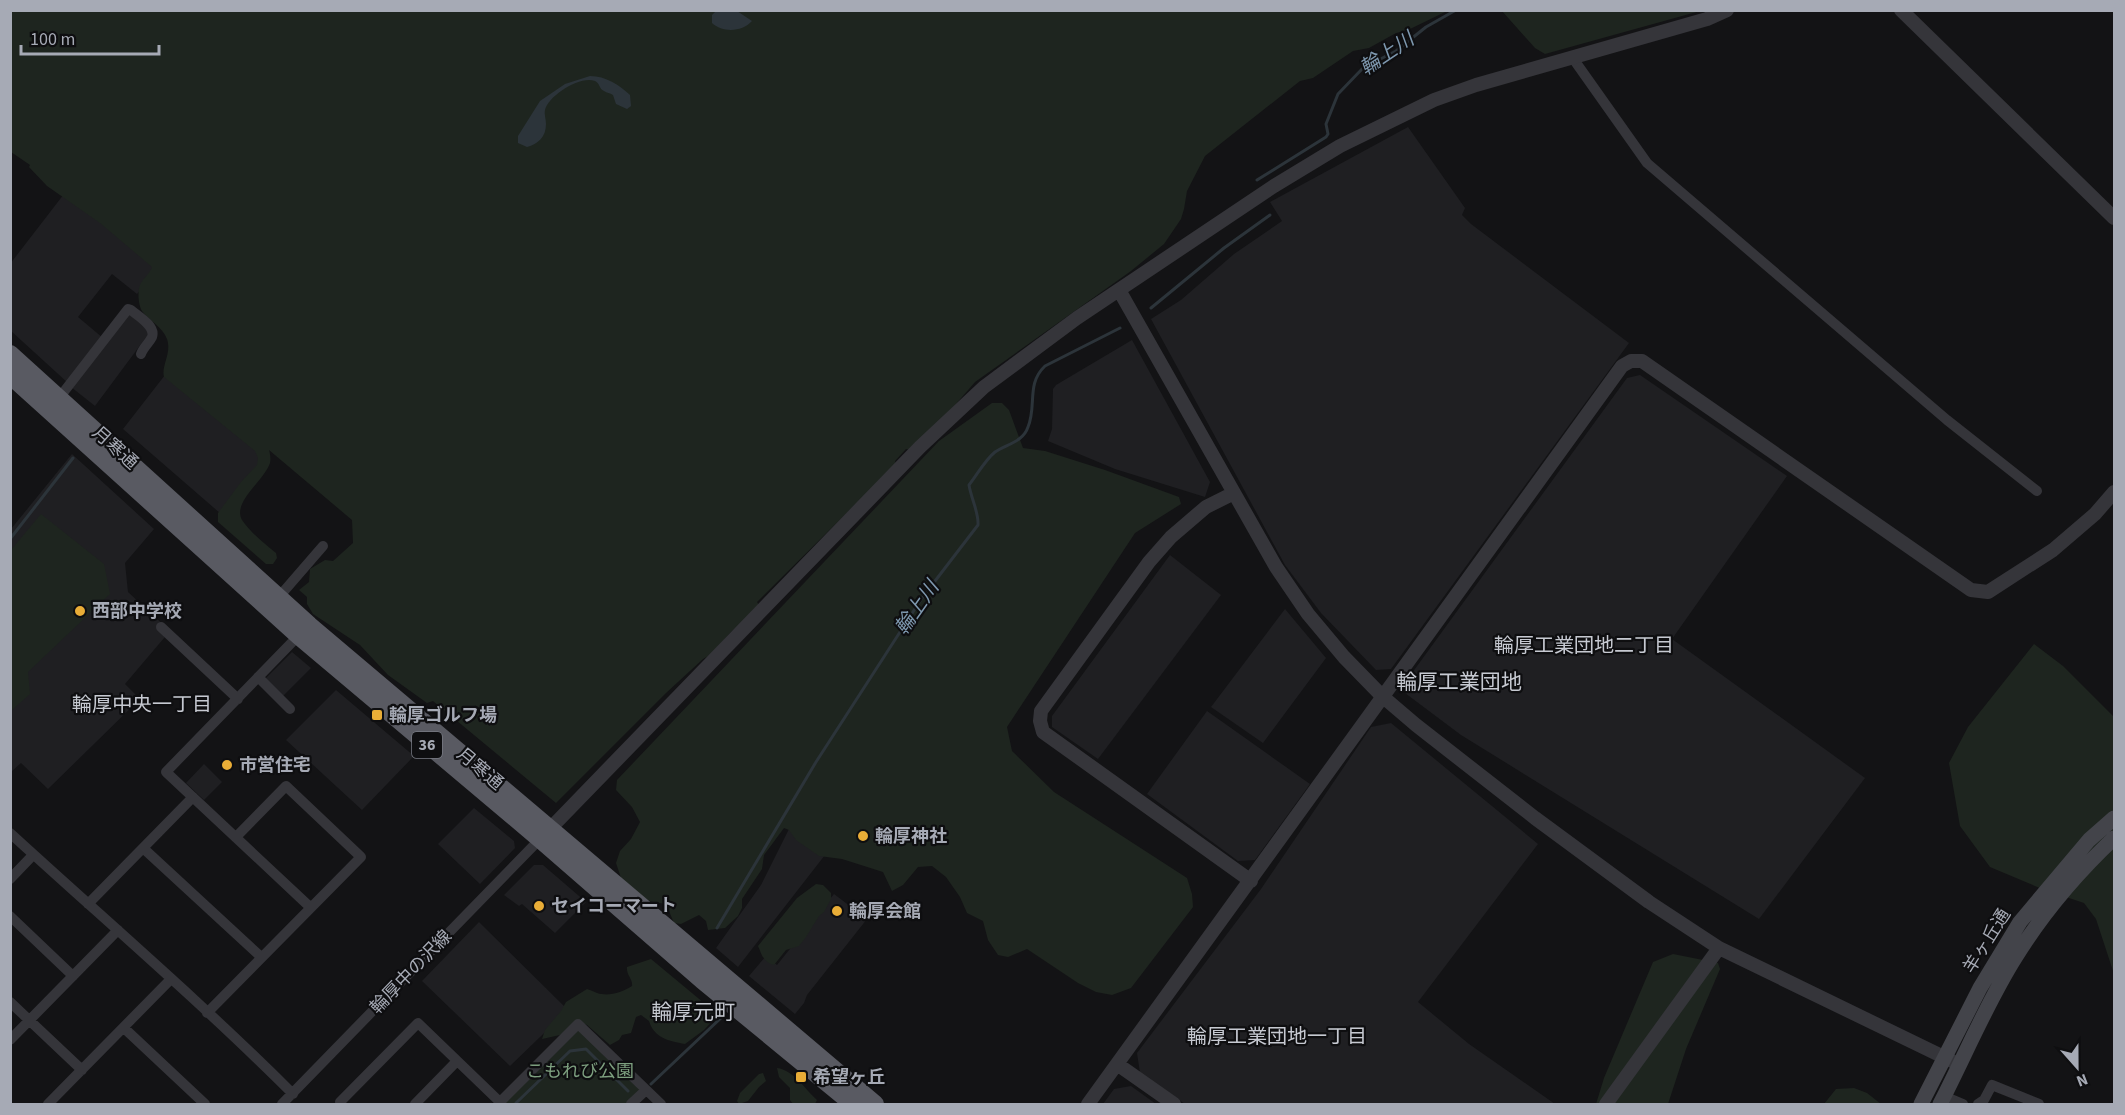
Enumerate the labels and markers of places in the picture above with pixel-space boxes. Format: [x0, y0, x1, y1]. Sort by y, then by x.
place label: 西部中学校 [92, 599, 182, 624]
marker: 西部中学校 [73, 604, 87, 618]
place label: 輪厚ゴルフ場 [389, 703, 497, 728]
marker: 輪厚ゴルフ場 [370, 708, 384, 722]
place label: 市営住宅 [239, 753, 311, 778]
marker: 市営住宅 [220, 758, 234, 772]
place label: 輪厚神社 [875, 824, 947, 849]
marker: 輪厚神社 [856, 829, 870, 843]
place label: セイコーマート [551, 894, 677, 919]
marker: セイコーマート [532, 899, 546, 913]
place label: 輪厚会館 [849, 899, 921, 924]
marker: 輪厚会館 [830, 904, 844, 918]
place label: 希望ヶ丘 [813, 1065, 885, 1090]
marker: 希望ヶ丘 [794, 1070, 808, 1084]

